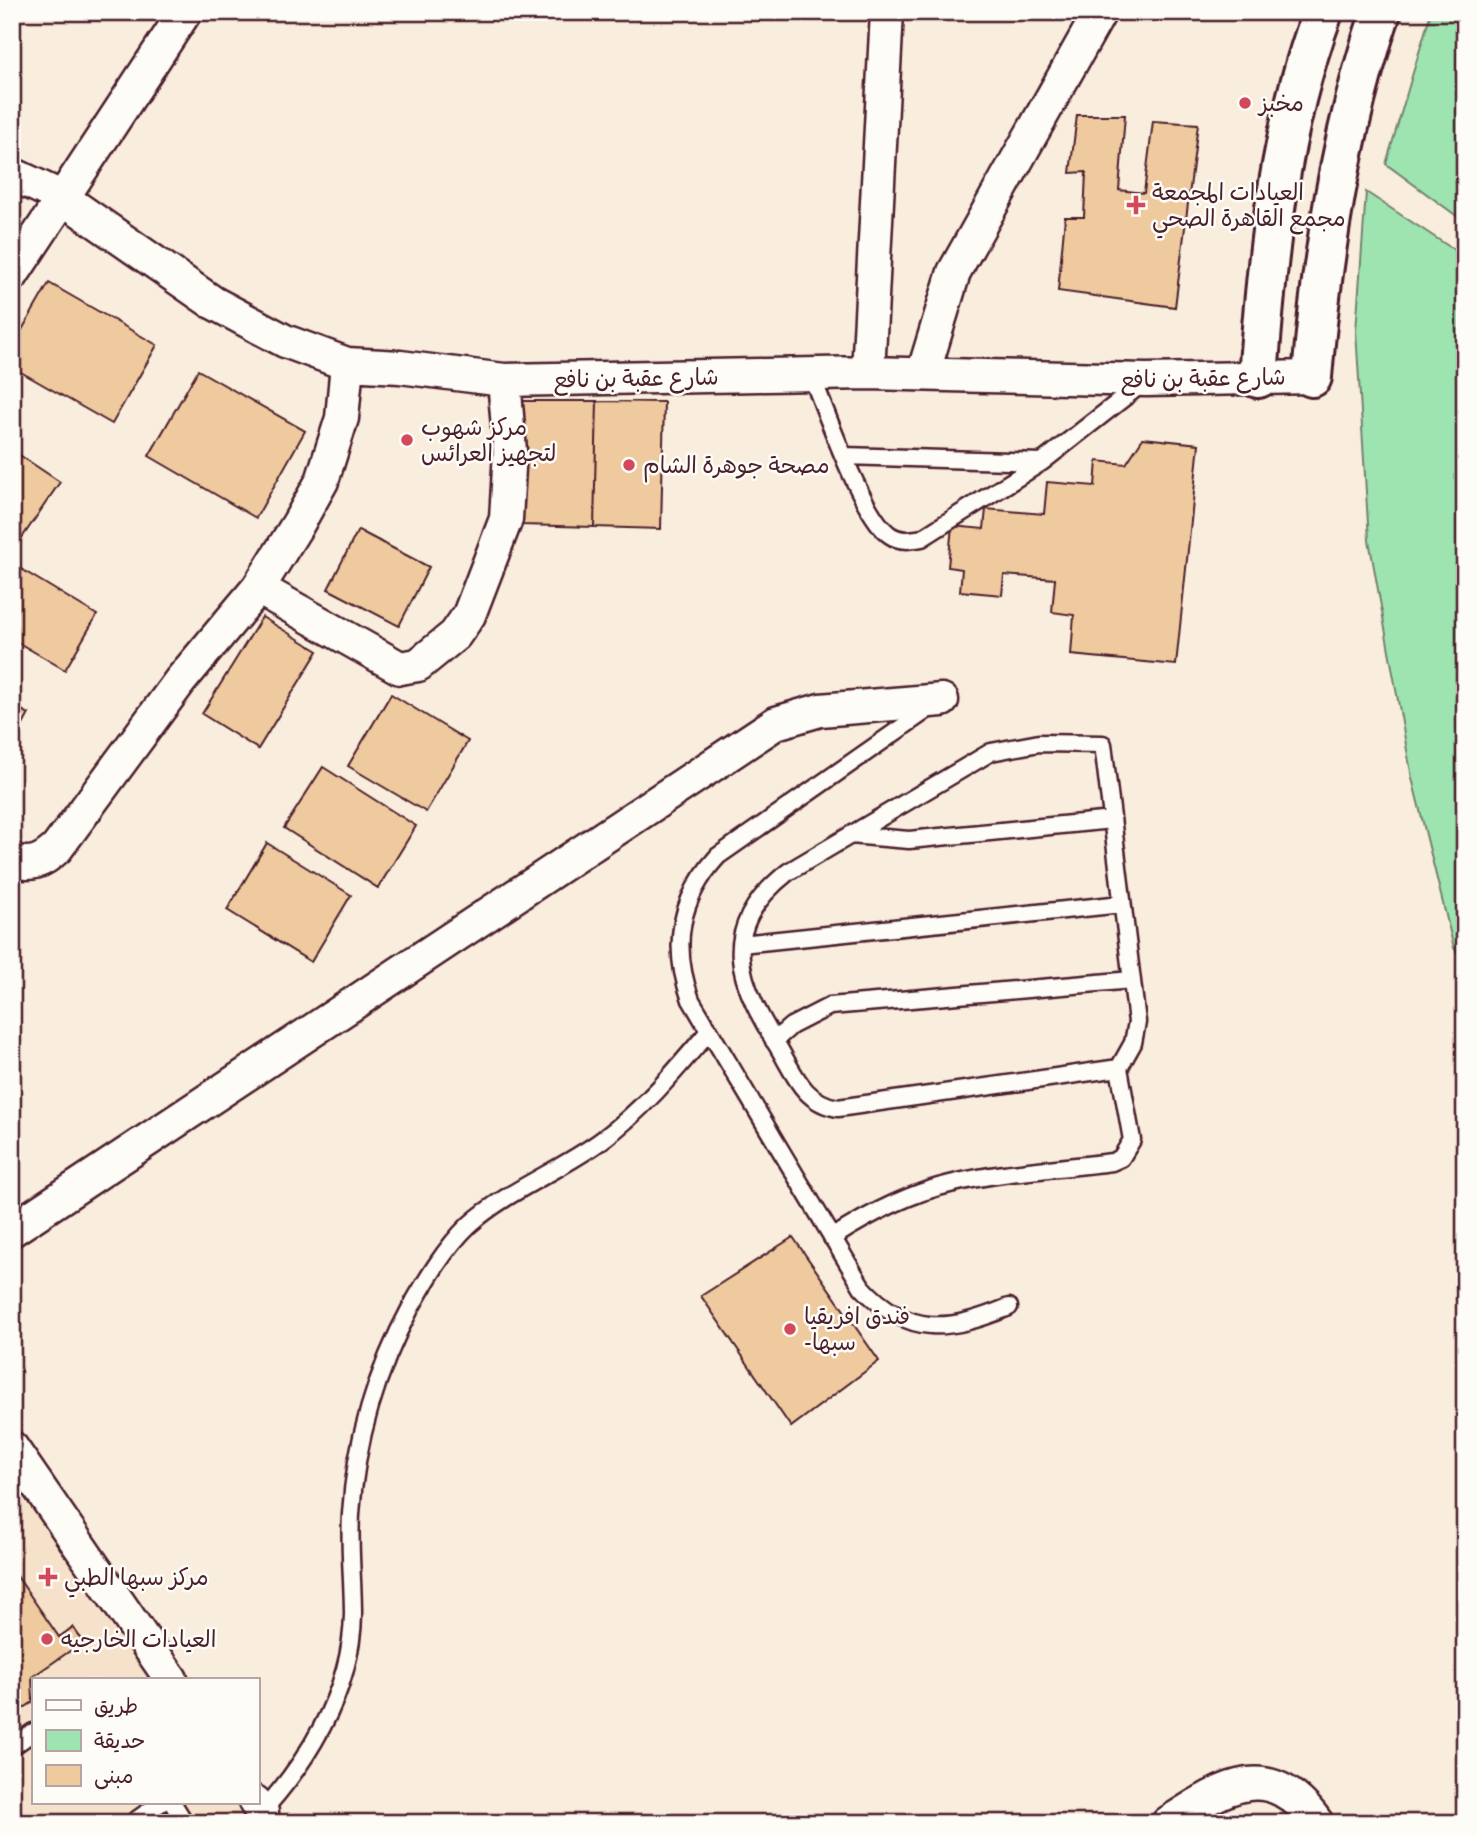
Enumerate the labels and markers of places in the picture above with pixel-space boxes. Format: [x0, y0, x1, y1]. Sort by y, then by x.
place label: مخبز [1257, 90, 1304, 123]
marker: مخبز [1237, 95, 1253, 111]
place label: العيادات المجمعة مجمع القاهرة الصحي [1152, 179, 1346, 239]
marker: العيادات المجمعة مجمع القاهرة الصحي [1126, 195, 1146, 215]
place label: مركز شهوب لتجهيز العرائس [421, 414, 556, 473]
marker: مركز شهوب لتجهيز العرائس [399, 432, 415, 448]
place label: مصحة جوهرة الشام [643, 452, 830, 485]
marker: مصحة جوهرة الشام [621, 457, 637, 473]
place label: فندق افريقيا -سبها [804, 1303, 910, 1362]
marker: فندق افريقيا -سبها [782, 1321, 798, 1337]
place label: مركز سبها الطبي [64, 1564, 209, 1598]
marker: مركز سبها الطبي [38, 1567, 58, 1587]
place label: العيادات الخارجيه [61, 1626, 216, 1659]
marker: العيادات الخارجيه [39, 1631, 55, 1647]

